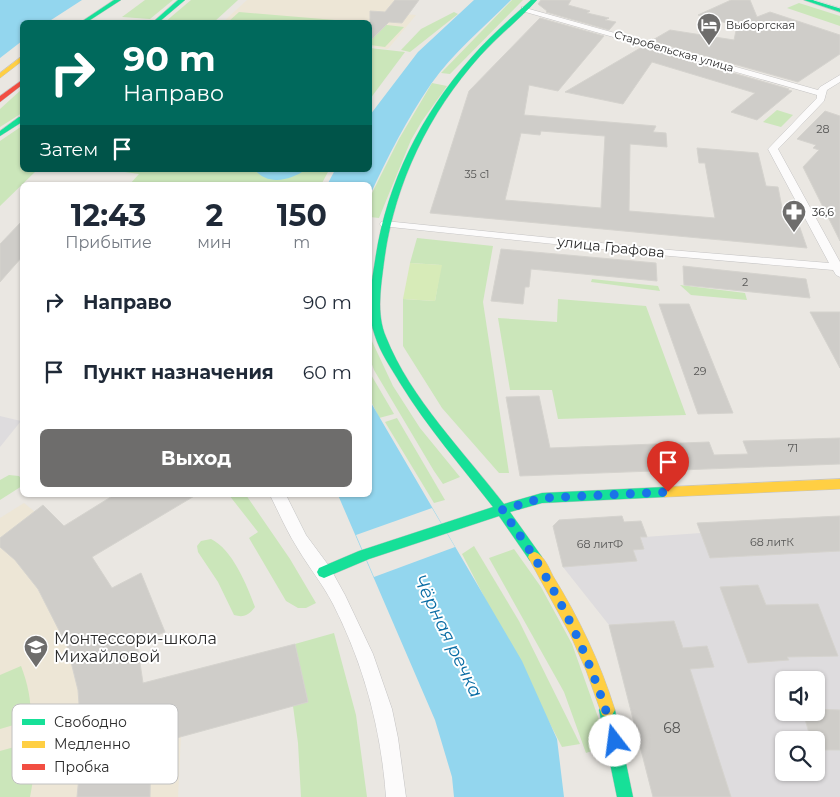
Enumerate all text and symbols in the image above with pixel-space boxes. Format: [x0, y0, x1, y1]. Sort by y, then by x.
hotel icon: Выборгская [696, 12, 722, 46]
place label: Выборгская [726, 18, 795, 32]
street label: Старобельская улица [613, 27, 735, 75]
text: 90 m [123, 37, 216, 80]
icon: right [40, 40, 105, 105]
text: Направо [123, 80, 224, 107]
house number: 28 [816, 122, 830, 136]
icon: arrive [108, 135, 136, 163]
text: Затем [40, 138, 98, 161]
house number: 35 с1 [464, 167, 490, 181]
text: 12:43 [71, 197, 146, 234]
text: 2 [206, 197, 223, 234]
text: 150 [277, 197, 327, 234]
pharmacy icon: 36,6 [781, 199, 807, 233]
place label: 36,6 [812, 205, 834, 219]
street label: улица Графова [555, 232, 666, 262]
text: Прибытие [65, 233, 152, 252]
text: мин [197, 233, 232, 252]
text: m [293, 233, 310, 252]
house number: 2 [742, 275, 748, 289]
icon: right [40, 288, 68, 316]
text: Направо [83, 291, 172, 314]
text: 90 m [303, 291, 352, 314]
icon: arrive [40, 358, 68, 386]
text: Пункт назначения [83, 361, 274, 384]
text: 60 m [303, 361, 352, 384]
house number: 29 [694, 364, 707, 378]
button: Выход [40, 429, 352, 487]
pin [647, 441, 689, 492]
house number: 71 [788, 441, 798, 455]
icon: arrive [654, 448, 682, 476]
house number: 68 литК [750, 535, 794, 549]
house number: 68 литФ [577, 537, 623, 551]
water label: Чёрная речка [409, 571, 487, 701]
place label: Монтессори-школа Михайловой [54, 629, 217, 666]
school or university icon: Монтессори-школа Михайловой [23, 634, 49, 668]
map controls [775, 671, 825, 781]
button: sound [775, 671, 825, 721]
legend [12, 704, 178, 784]
text: Свободно [54, 713, 127, 731]
position arrow [588, 714, 640, 766]
house number: 68 [663, 719, 681, 737]
button: search [775, 731, 825, 781]
text: Медленно [54, 735, 130, 753]
text: Пробка [54, 758, 109, 776]

